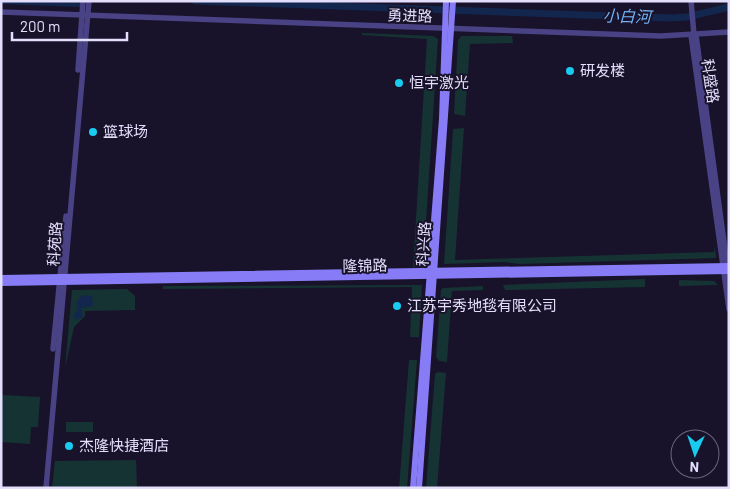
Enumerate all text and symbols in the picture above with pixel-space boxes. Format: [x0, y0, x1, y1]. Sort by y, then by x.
street label: 勇进路 [387, 5, 433, 25]
water label: 小白河 [603, 5, 654, 26]
scale bar [12, 10, 128, 42]
text: 200 m [20, 17, 60, 35]
street label: 科盛路 [699, 57, 723, 104]
place label: 研发楼 [580, 61, 625, 79]
marker: 研发楼 [564, 65, 576, 77]
place label: 恒宇激光 [409, 73, 469, 91]
marker: 恒宇激光 [393, 77, 405, 89]
place label: 篮球场 [103, 122, 148, 140]
marker: 篮球场 [87, 126, 99, 138]
street label: 科苑路 [43, 221, 65, 267]
street label: 科兴路 [412, 221, 434, 267]
street label: 隆锦路 [342, 256, 388, 274]
place label: 江苏宇秀地毯有限公司 [407, 296, 557, 314]
marker: 江苏宇秀地毯有限公司 [391, 300, 403, 312]
north arrow [670, 429, 720, 479]
place label: 杰隆快捷酒店 [79, 436, 169, 454]
marker: 杰隆快捷酒店 [63, 440, 75, 452]
text: N [689, 459, 699, 476]

